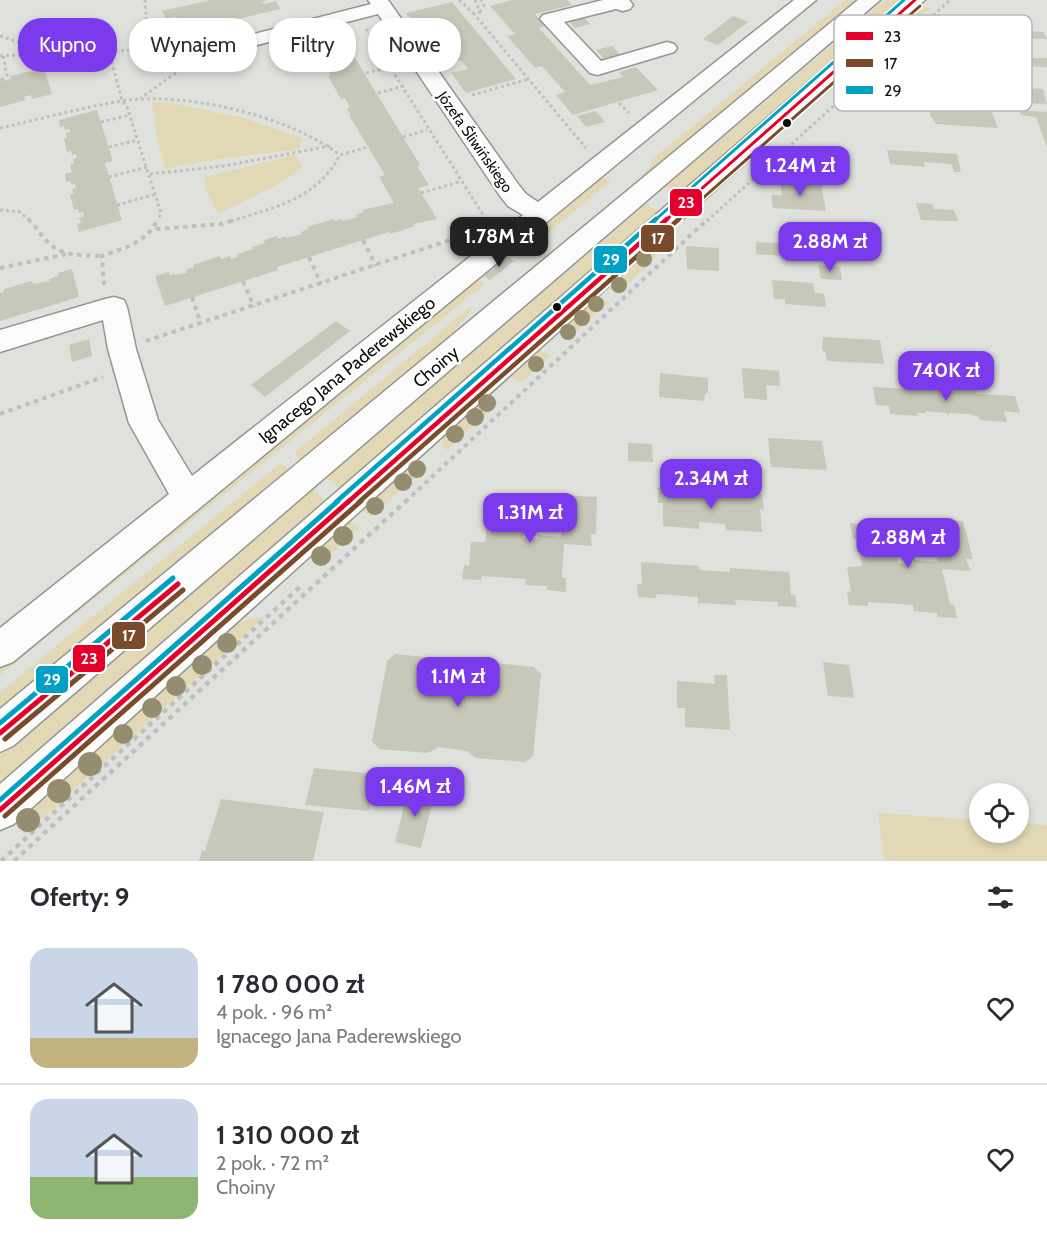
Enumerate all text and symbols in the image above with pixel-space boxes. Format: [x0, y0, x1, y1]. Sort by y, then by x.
legend [834, 15, 1032, 111]
chip: Kupno [18, 18, 117, 72]
chip: Wynajem [129, 18, 257, 72]
chip: Filtry [269, 18, 356, 72]
chip: Nowe [368, 18, 461, 72]
text: 23 [884, 27, 901, 46]
text: 17 [884, 54, 897, 73]
text: 29 [884, 81, 901, 100]
street label: Józefa Śliwińskiego [433, 87, 517, 196]
unlabelled marker [781, 117, 793, 129]
pin: 1.24M zł [738, 146, 862, 197]
text: 1.24M zł [765, 153, 835, 177]
line badge: 23 [669, 188, 703, 217]
text: 23 [677, 193, 695, 212]
pin: 1.78M zł [437, 217, 561, 268]
pin: 2.88M zł [768, 222, 892, 273]
text: 1.78M zł [464, 224, 534, 248]
line badge: 17 [640, 224, 675, 253]
text: 17 [651, 229, 666, 248]
text: 2.88M zł [793, 229, 867, 253]
line badge: 29 [593, 245, 628, 274]
text: 29 [602, 250, 620, 269]
street label: Ignacego Jana Paderewskiego [254, 292, 440, 448]
unlabelled marker [551, 301, 563, 313]
street label: Choiny [408, 341, 464, 393]
pin: 740K zł [891, 351, 1001, 402]
text: 740K zł [912, 358, 980, 382]
pin: 2.34M zł [649, 459, 773, 510]
text: 2.34M zł [674, 466, 748, 490]
pin: 1.31M zł [468, 493, 592, 544]
text: 1.31M zł [497, 500, 563, 524]
pin: 2.88M zł [846, 518, 970, 569]
text: 2.88M zł [871, 525, 945, 549]
line badge: 17 [111, 621, 146, 650]
text: 17 [122, 626, 137, 645]
line badge: 23 [72, 644, 106, 673]
text: 23 [80, 649, 98, 668]
pin: 1.1M zł [403, 657, 513, 708]
text: 1.1M zł [431, 664, 485, 688]
line badge: 29 [35, 665, 69, 694]
text: 29 [43, 670, 61, 689]
pin: 1.46M zł [353, 767, 477, 818]
text: 1.46M zł [379, 774, 451, 798]
map controls [969, 783, 1029, 843]
button: locate [969, 783, 1029, 843]
text: Oferty: 9 [30, 881, 129, 913]
icon: filters [984, 881, 1017, 914]
text: 1 780 000 zł [216, 968, 365, 1000]
icon: home [78, 972, 150, 1044]
icon: heart [984, 992, 1017, 1025]
text: 4 pok. · 96 m² [216, 1000, 332, 1024]
text: Ignacego Jana Paderewskiego [216, 1024, 462, 1048]
text: 1 310 000 zł [216, 1119, 359, 1151]
icon: home [78, 1123, 150, 1195]
icon: heart [984, 1143, 1017, 1176]
text: 2 pok. · 72 m² [216, 1151, 329, 1175]
text: Choiny [216, 1175, 275, 1199]

